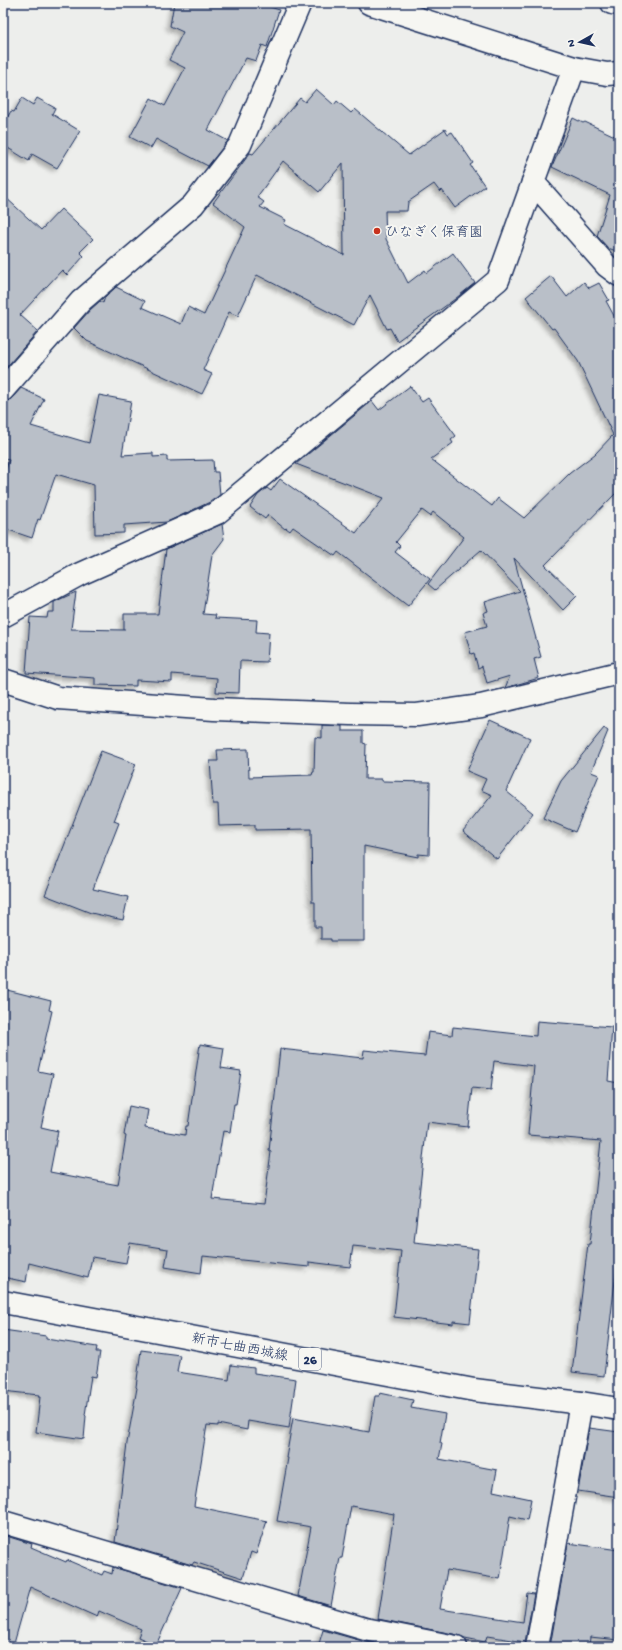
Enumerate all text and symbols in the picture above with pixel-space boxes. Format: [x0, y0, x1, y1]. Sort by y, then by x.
north arrow [560, 22, 600, 62]
text: N [566, 39, 579, 48]
place label: ひなぎく保育園 [385, 225, 483, 242]
marker: ひなぎく保育園 [372, 226, 382, 236]
street label: 新市七曲西城線 [190, 1331, 289, 1366]
road number: 26 [299, 1348, 321, 1370]

